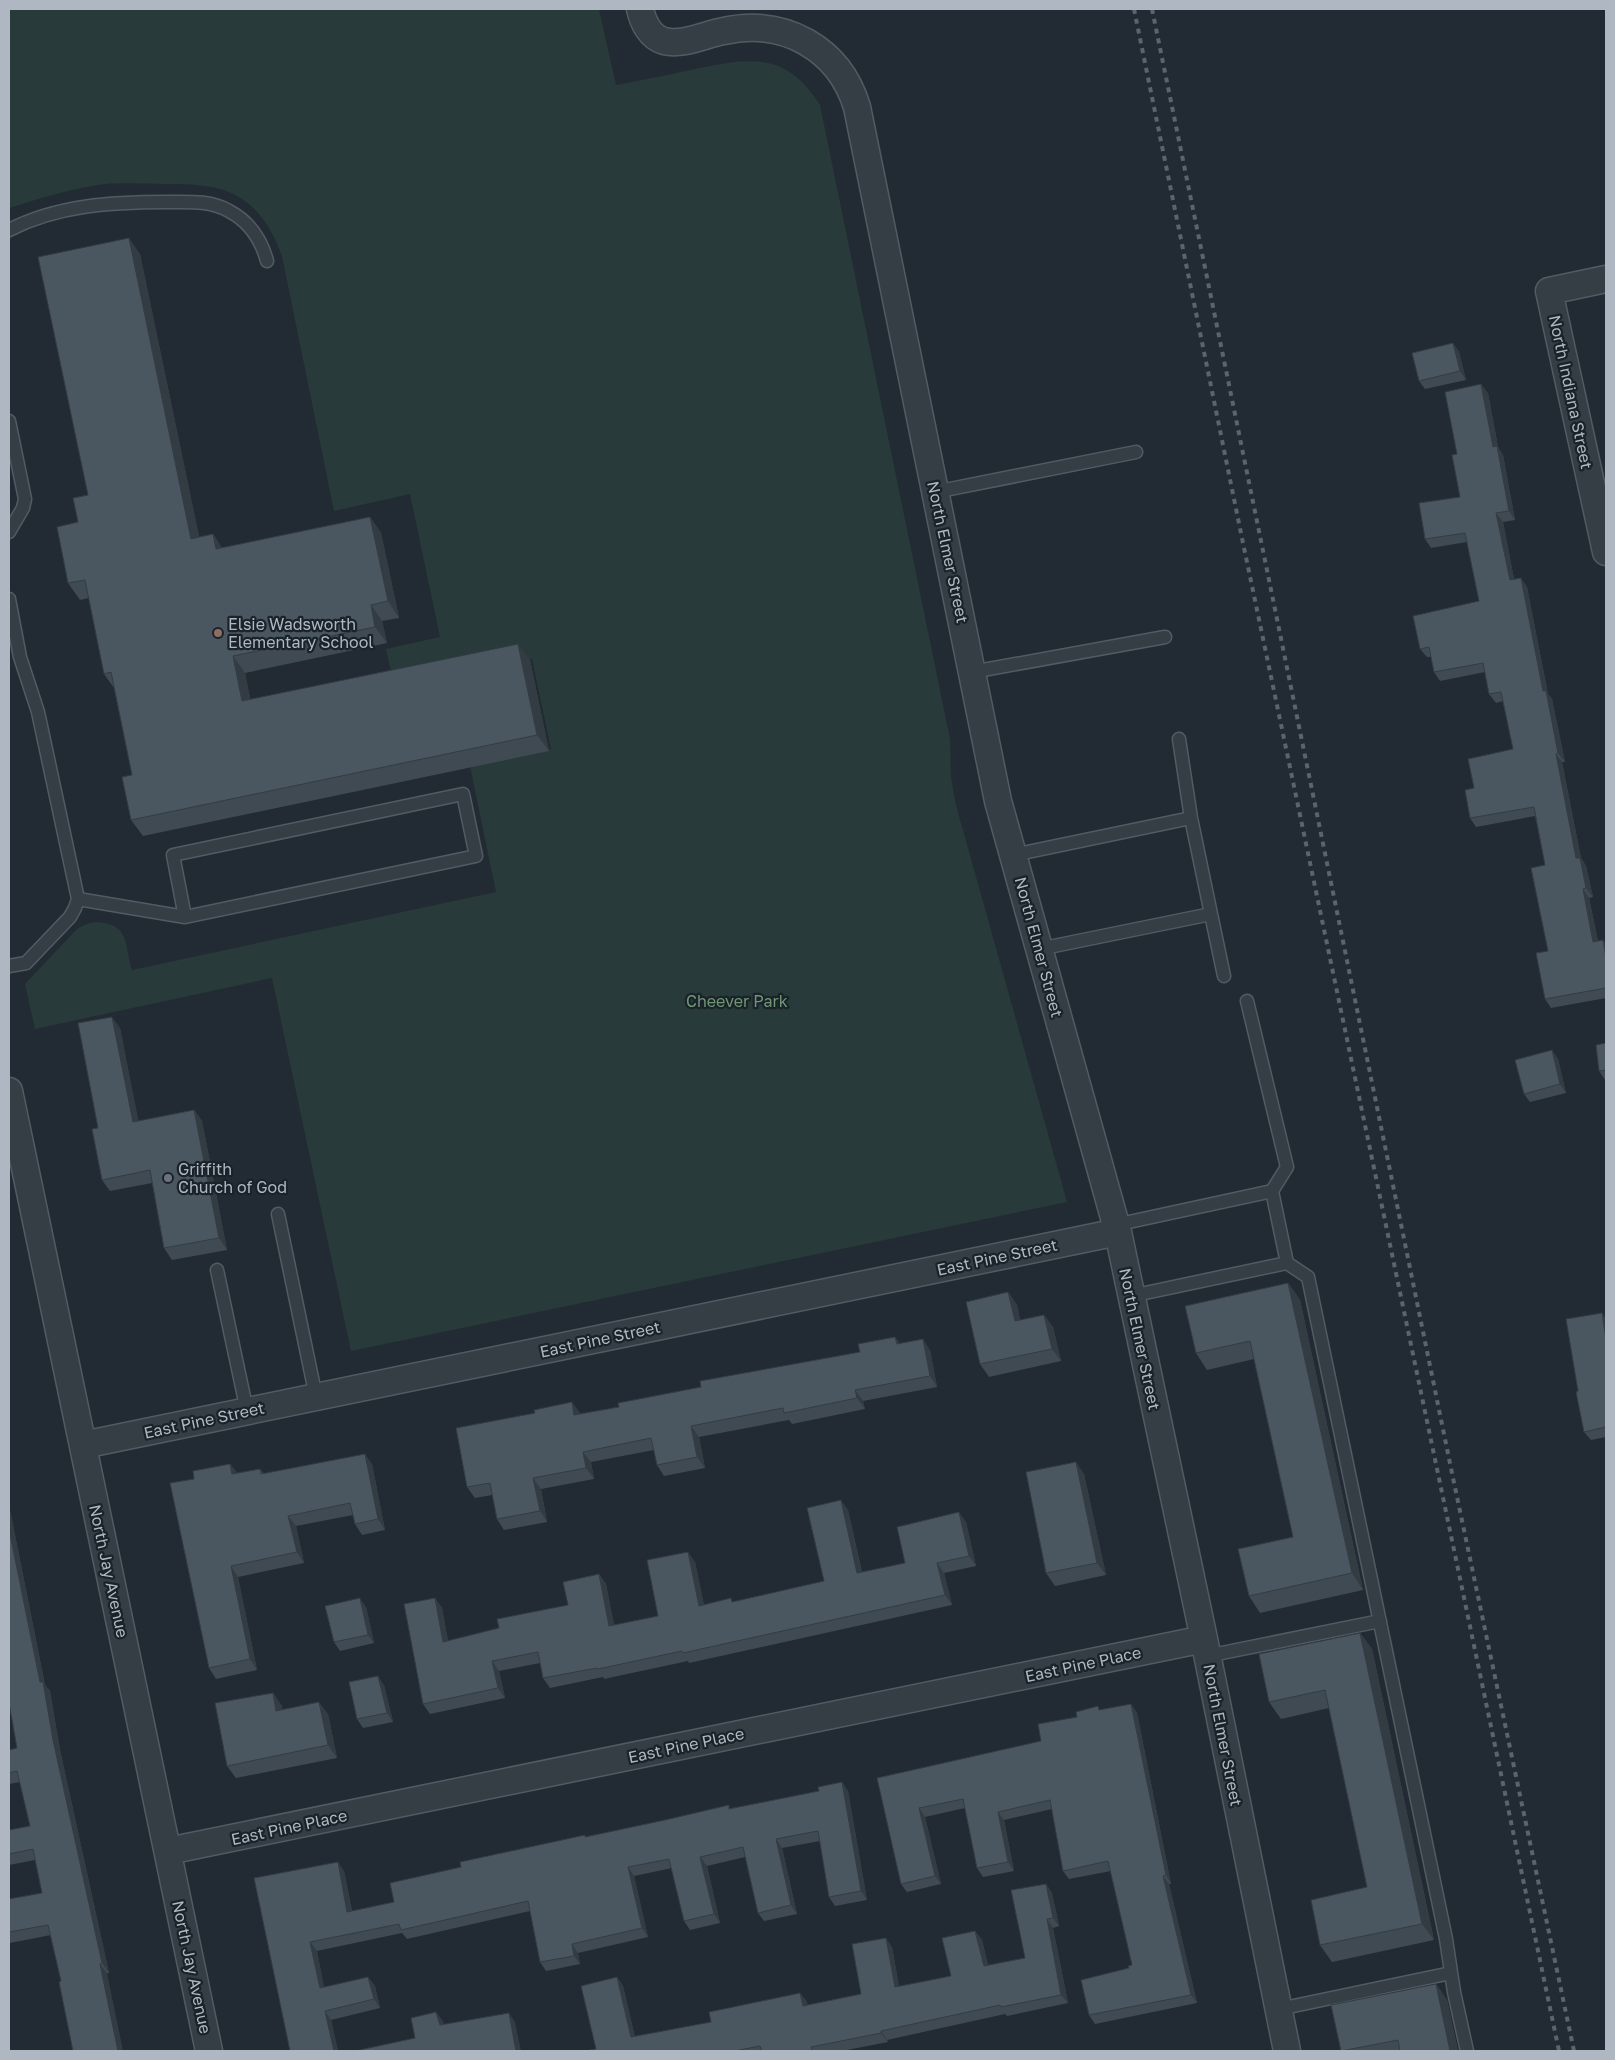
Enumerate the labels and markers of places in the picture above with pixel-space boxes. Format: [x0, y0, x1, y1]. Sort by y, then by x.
place label: Elsie Wadsworth Elementary School [228, 614, 373, 652]
marker: Elsie Wadsworth Elementary School [212, 627, 224, 639]
place label: Griffith Church of God [178, 1159, 287, 1197]
marker: Griffith Church of God [162, 1172, 174, 1184]

